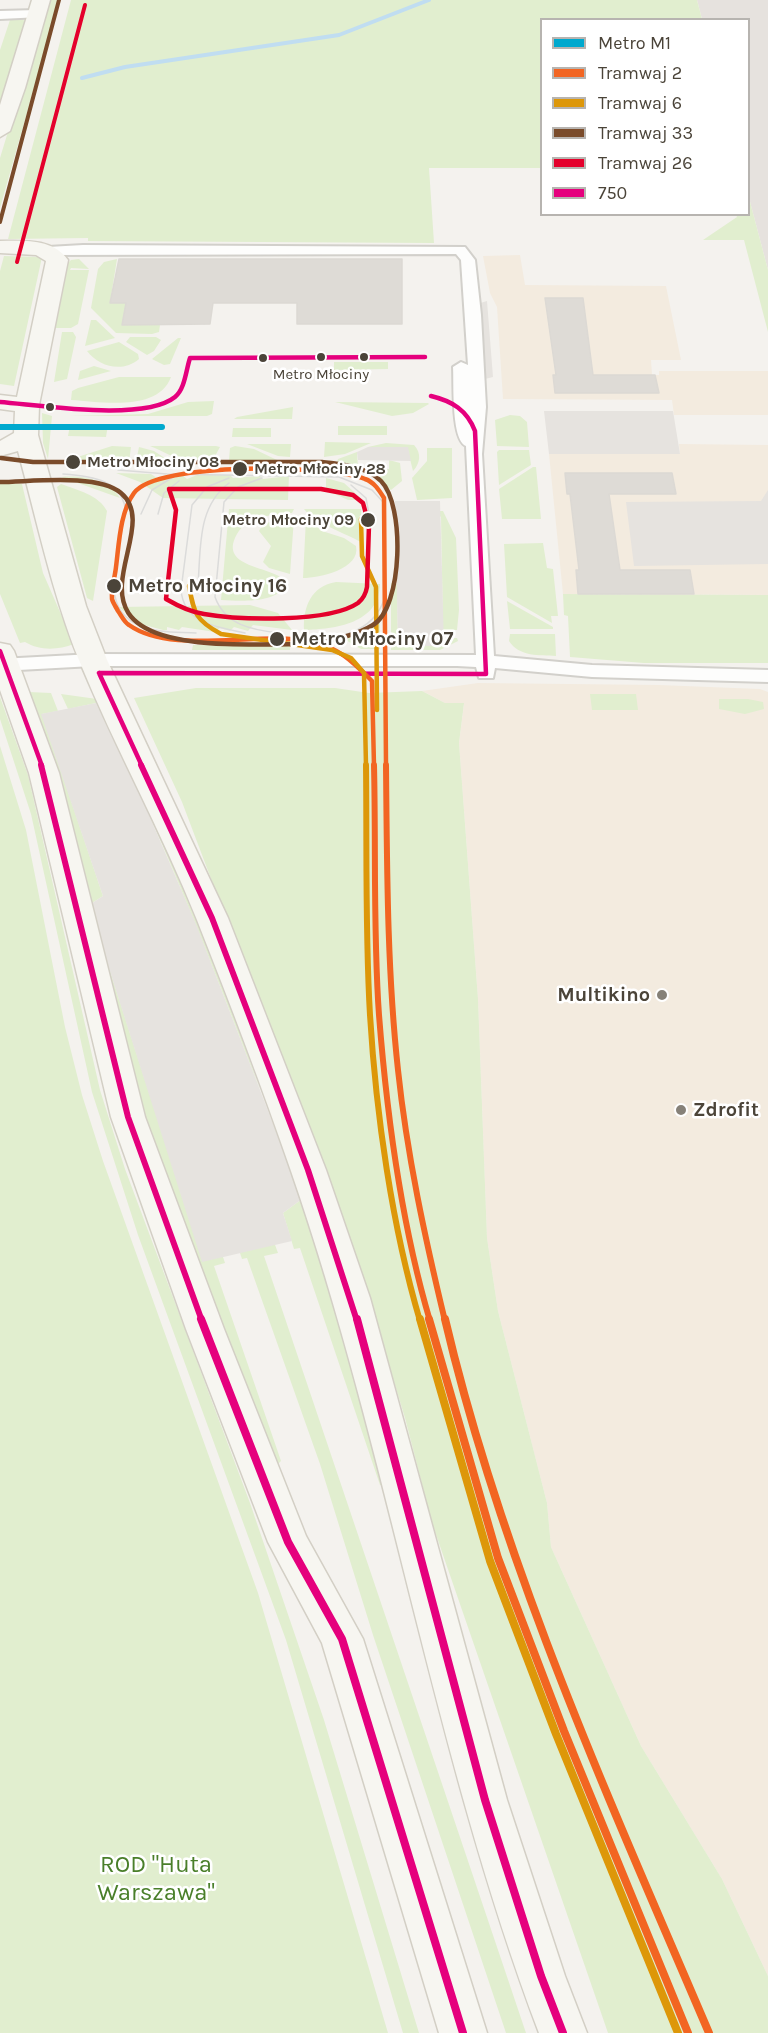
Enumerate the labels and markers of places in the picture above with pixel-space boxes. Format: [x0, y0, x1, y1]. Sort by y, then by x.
marker: Metro Młociny [315, 351, 327, 363]
unlabelled marker [358, 351, 370, 363]
unlabelled marker [257, 352, 269, 364]
place label: Metro Młociny [273, 366, 369, 384]
unlabelled marker [44, 401, 56, 413]
place label: Metro Młociny 08 [87, 452, 219, 472]
marker: Metro Młociny 08 [64, 453, 82, 471]
place label: Metro Młociny 28 [254, 459, 386, 479]
marker: Metro Młociny 28 [231, 460, 249, 478]
place label: Metro Młociny 09 [222, 510, 354, 530]
marker: Metro Młociny 09 [359, 511, 377, 529]
place label: Metro Młociny 16 [128, 574, 287, 598]
marker: Metro Młociny 16 [105, 577, 123, 595]
place label: Metro Młociny 07 [291, 627, 453, 651]
marker: Metro Młociny 07 [268, 630, 286, 648]
place label: Multikino [557, 983, 650, 1007]
marker: Multikino [655, 988, 669, 1002]
place label: Zdrofit [693, 1098, 759, 1122]
marker: Zdrofit [674, 1103, 688, 1117]

